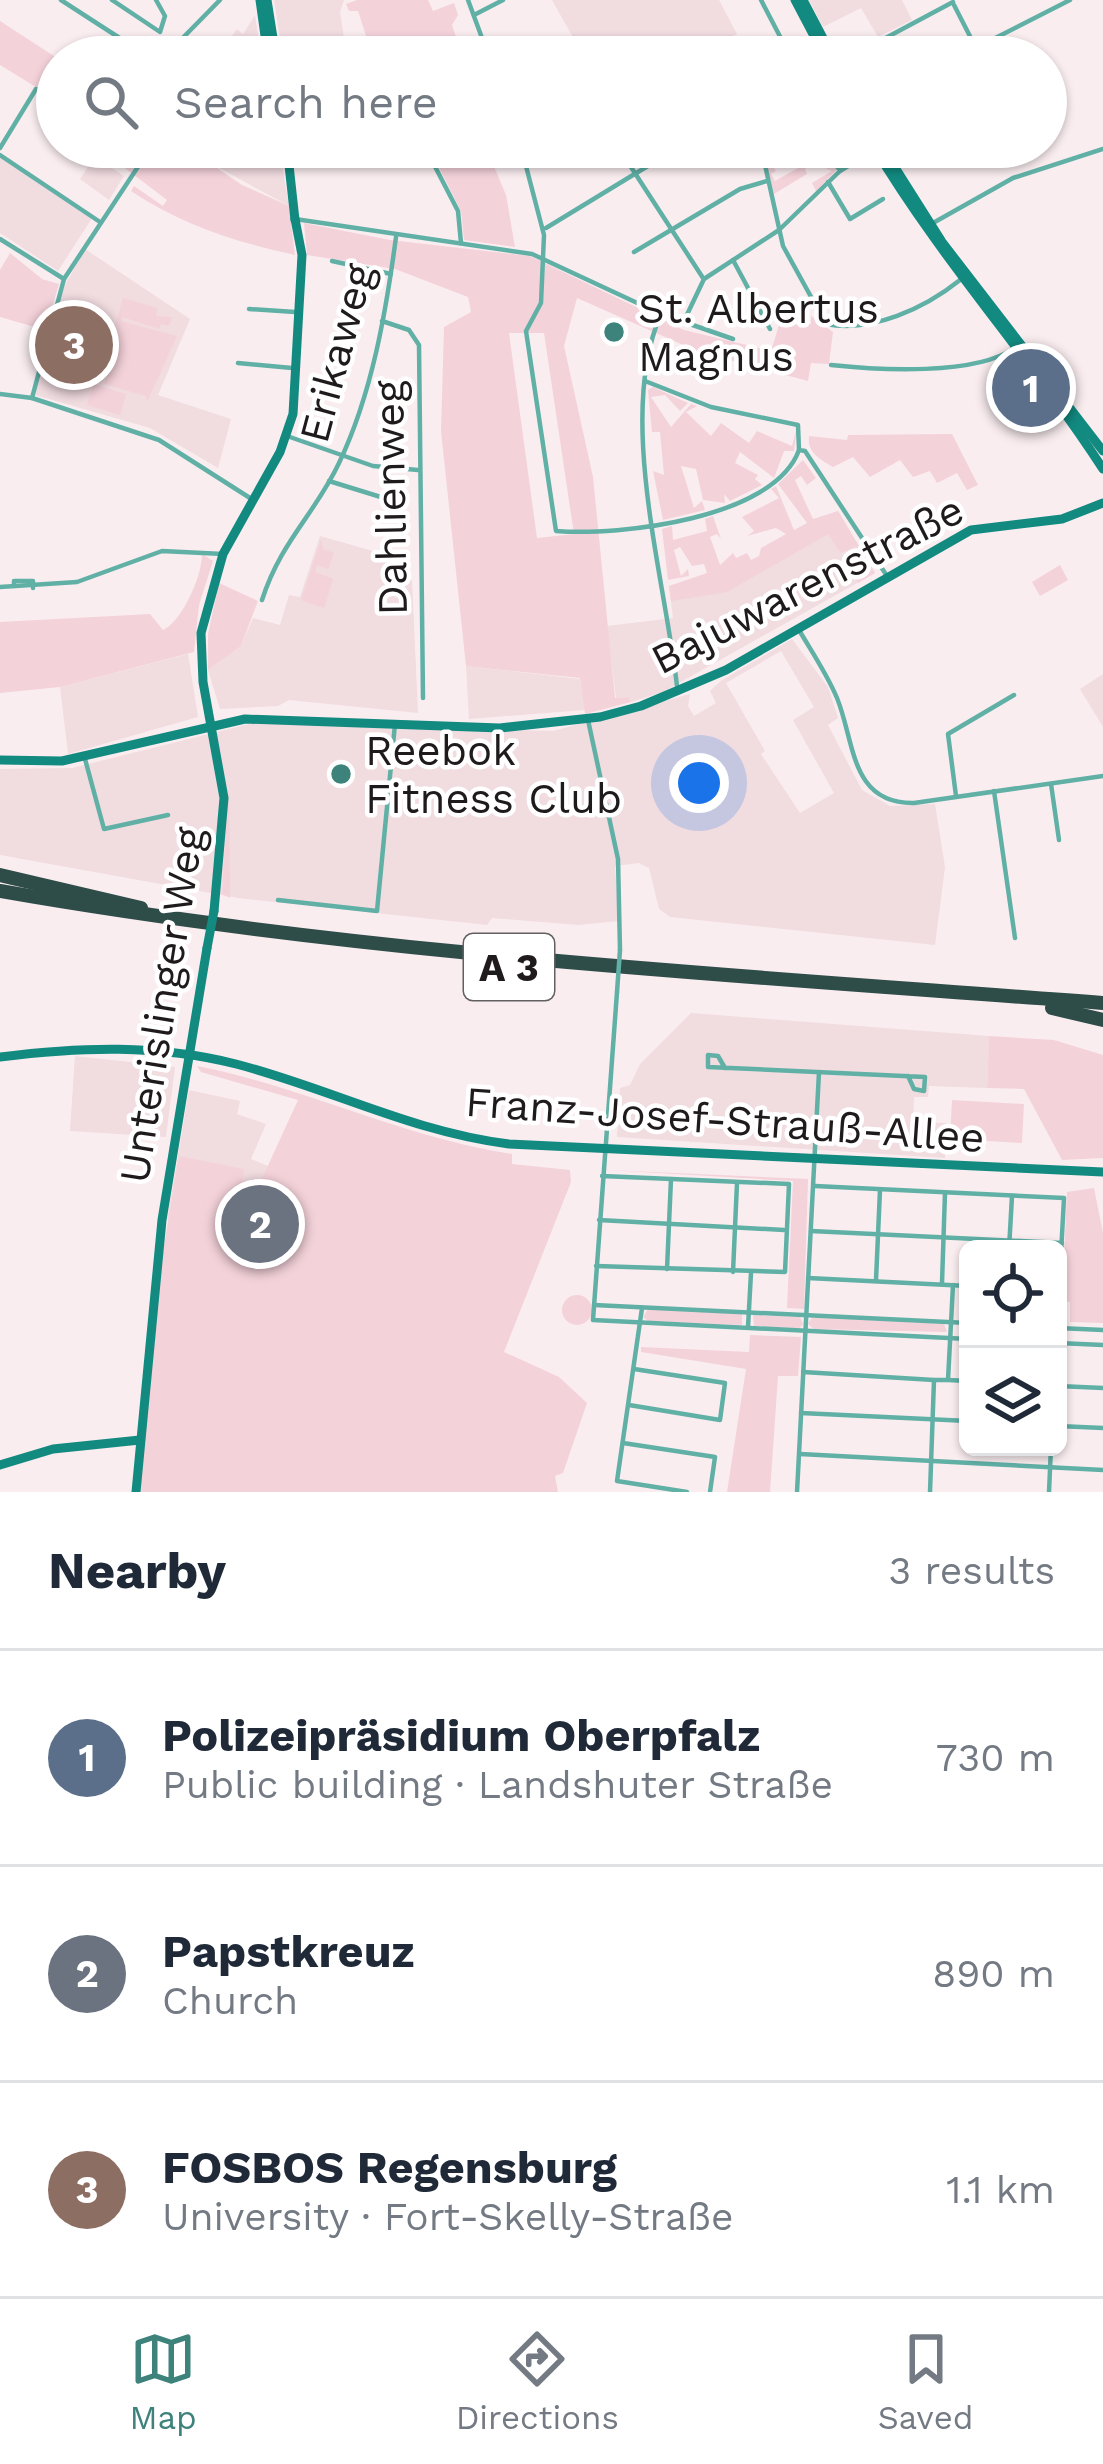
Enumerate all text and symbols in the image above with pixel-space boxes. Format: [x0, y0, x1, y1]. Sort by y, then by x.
search box [36, 36, 1067, 168]
icon: search [78, 69, 144, 135]
text: Search here [174, 76, 438, 129]
street label: Erikaweg [289, 258, 384, 448]
place label: St. Albertus Magnus [638, 284, 879, 381]
pin: 3 [35, 300, 113, 390]
marker: St. Albertus Magnus [601, 319, 627, 345]
pin: 1 [992, 343, 1070, 433]
street label: Dahlienweg [364, 379, 417, 616]
street label: Bajuwarenstraße [643, 485, 971, 684]
place label: Reebok Fitness Club [365, 726, 622, 823]
your location [669, 753, 729, 813]
marker: Reebok Fitness Club [328, 761, 354, 787]
street label: Unterislinger Weg [109, 823, 214, 1186]
road number: A 3 [464, 934, 554, 1000]
street label: Franz-Josef-Strauß-Allee [464, 1077, 986, 1162]
pin: 2 [221, 1179, 299, 1269]
map controls [959, 1240, 1067, 1456]
button: locate [959, 1240, 1067, 1348]
button: layers [959, 1348, 1067, 1456]
text: Nearby [48, 1541, 226, 1600]
text: 3 results [889, 1548, 1055, 1593]
text: Polizeipräsidium Oberpfalz [162, 1709, 760, 1762]
text: 1 [79, 1735, 95, 1780]
text: 730 m [936, 1735, 1055, 1780]
text: Public building · Landshuter Straße [162, 1762, 833, 1807]
text: Papstkreuz [162, 1925, 415, 1978]
text: 2 [75, 1951, 99, 1996]
text: 890 m [932, 1951, 1055, 1996]
text: Church [162, 1978, 298, 2023]
text: FOSBOS Regensburg [162, 2141, 617, 2194]
text: 3 [75, 2167, 99, 2212]
text: 1.1 km [946, 2167, 1055, 2212]
text: University · Fort-Skelly-Straße [162, 2194, 734, 2239]
tab: Map [129, 2326, 197, 2437]
tab: Directions [456, 2326, 619, 2437]
tab: Saved [878, 2326, 974, 2437]

